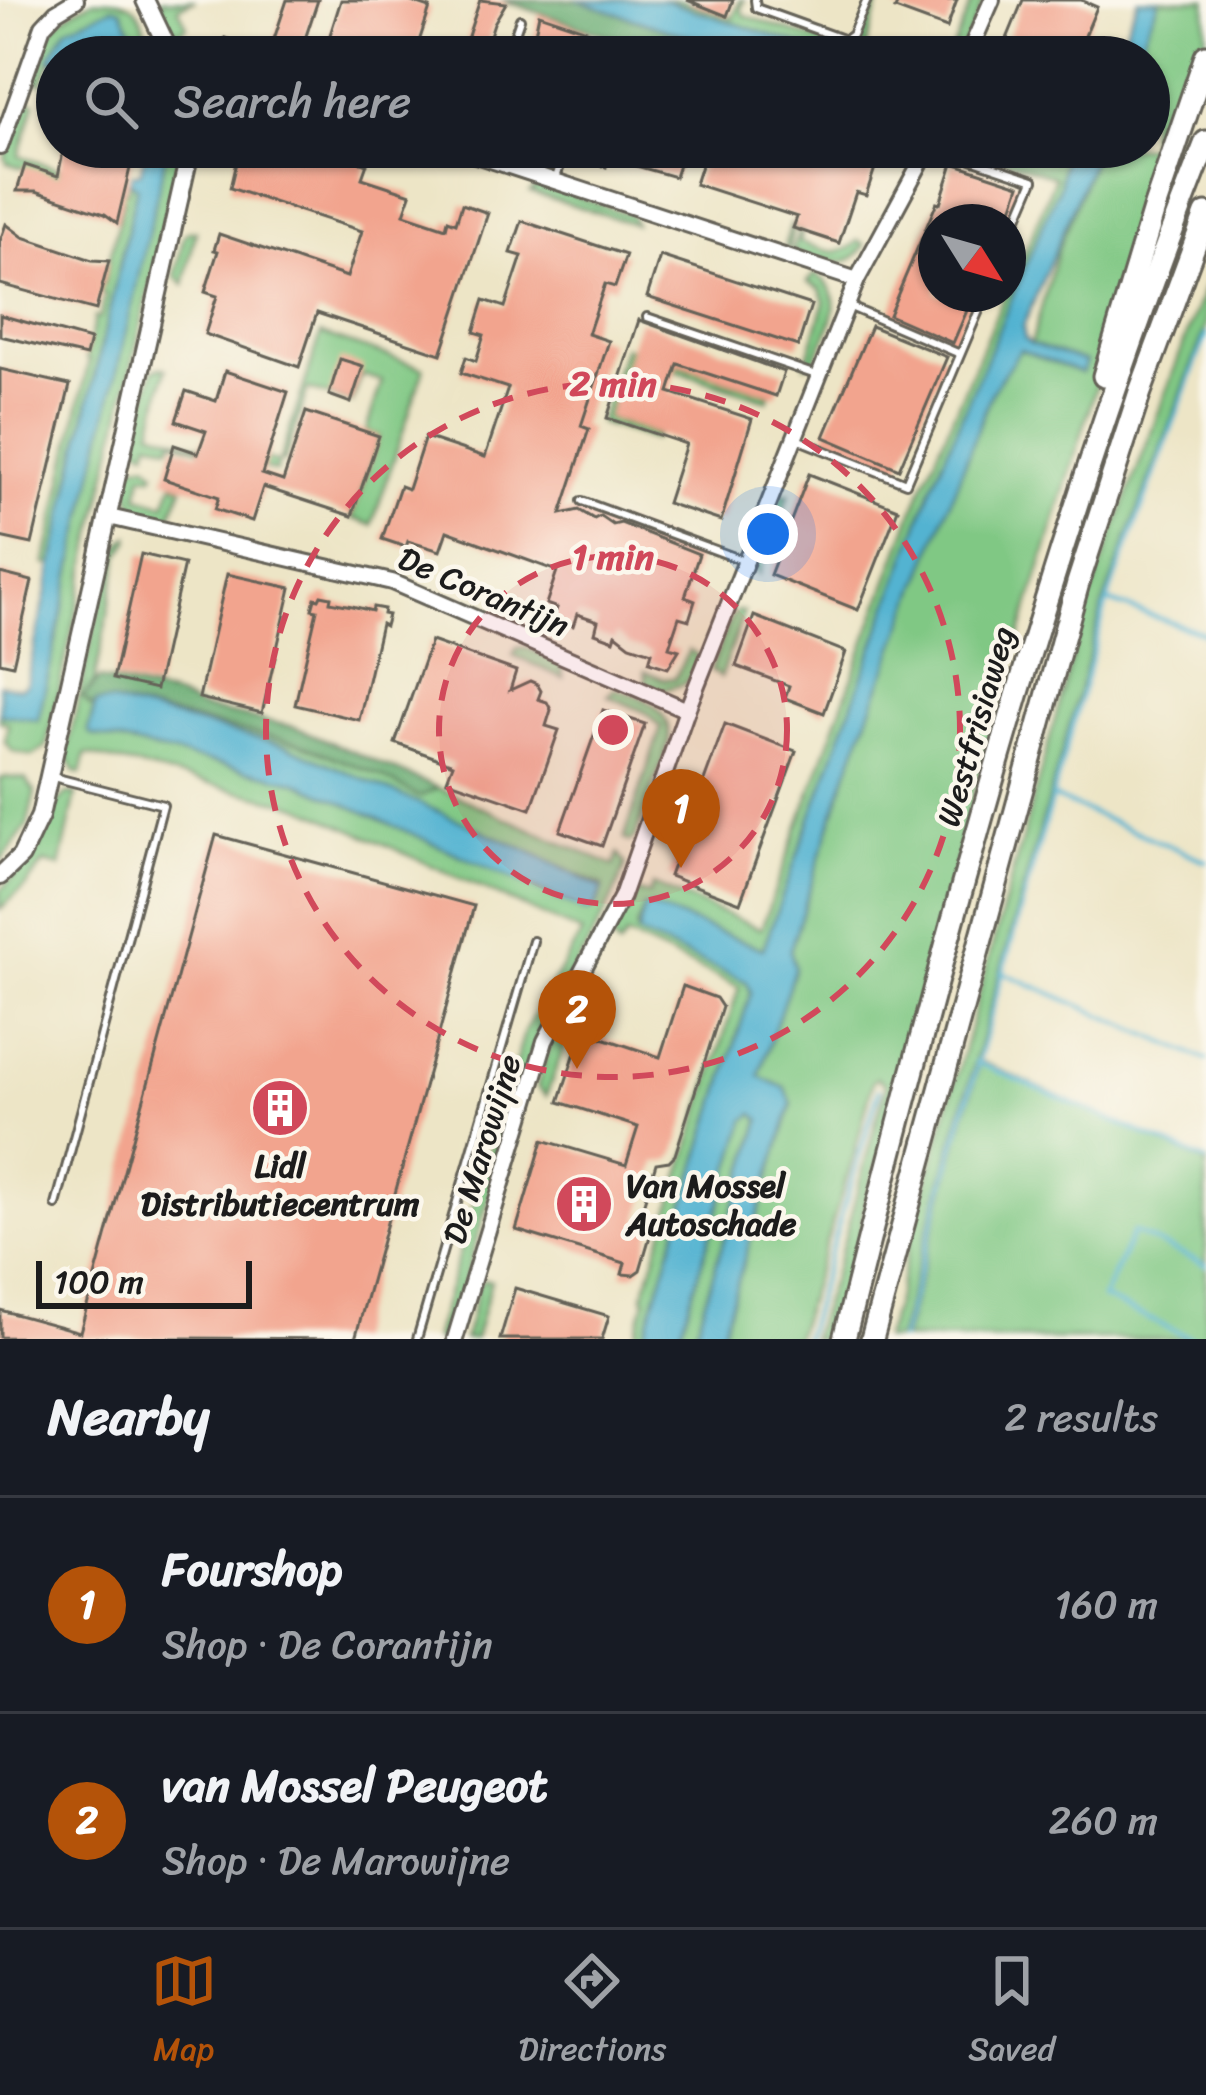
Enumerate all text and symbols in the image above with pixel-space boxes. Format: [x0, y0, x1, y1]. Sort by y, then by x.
search box [36, 36, 1170, 168]
text: Search here [174, 62, 411, 142]
icon: search [78, 69, 144, 135]
north arrow [918, 204, 1026, 312]
text: 2 min [569, 352, 657, 416]
your location [738, 504, 798, 564]
text: 1 min [572, 525, 654, 589]
street label: De Corantijn [389, 530, 579, 654]
street label: Westfrisiaweg [920, 619, 1032, 833]
centre of rings [592, 709, 634, 751]
pin: 1 [642, 769, 720, 868]
pin: 2 [538, 970, 616, 1069]
street label: De Marowijne [426, 1047, 538, 1252]
building icon: Lidl Distributiecentrum [249, 1077, 311, 1139]
place label: Lidl Distributiecentrum [141, 1137, 420, 1233]
place label: Van Mossel Autoschade [624, 1157, 796, 1253]
building icon: Van Mossel Autoschade [553, 1173, 615, 1235]
text: 100 m [54, 1253, 144, 1311]
scale bar [36, 1255, 252, 1308]
text: Nearby [48, 1372, 209, 1462]
text: 2 results [1004, 1383, 1158, 1452]
text: Fourshop [162, 1530, 342, 1610]
text: 1 [79, 1570, 95, 1639]
text: 160 m [1054, 1570, 1158, 1639]
text: Shop · De Corantijn [162, 1610, 493, 1679]
text: van Mossel Peugeot [162, 1746, 548, 1826]
text: 2 [76, 1786, 98, 1855]
text: 260 m [1049, 1786, 1158, 1855]
text: Shop · De Marowijne [162, 1826, 510, 1895]
tab: Map [151, 1948, 217, 2078]
tab: Directions [519, 1948, 666, 2078]
tab: Saved [968, 1948, 1055, 2078]

